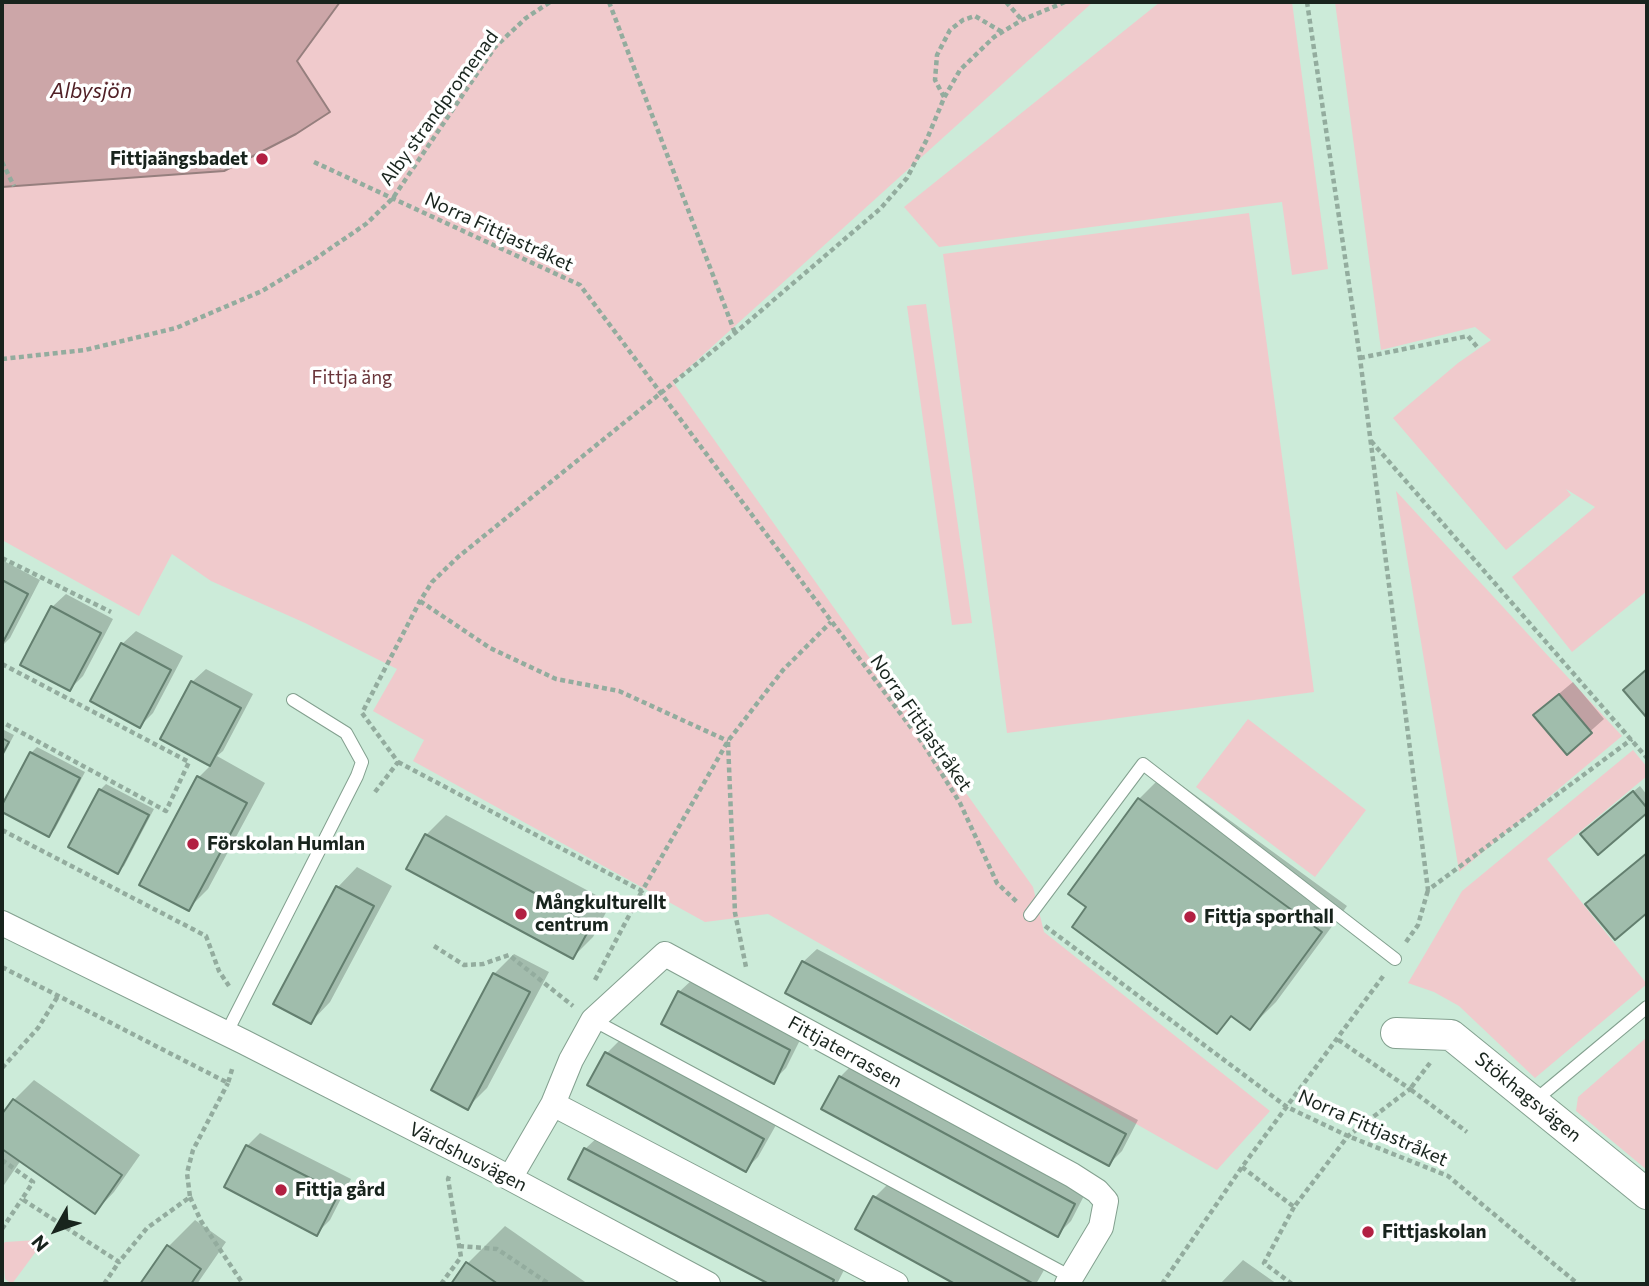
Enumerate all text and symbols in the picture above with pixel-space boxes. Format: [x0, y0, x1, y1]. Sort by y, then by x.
street label: Alby strandpromenad [375, 26, 503, 190]
water label: Albysjön [50, 78, 132, 104]
place label: Fittjaängsbadet [110, 148, 248, 170]
marker: Fittjaängsbadet [254, 151, 270, 167]
street label: Norra Fittjastråket [421, 188, 577, 276]
park label: Fittja äng [312, 367, 392, 389]
street label: Norra Fittjastråket [865, 650, 977, 796]
place label: Förskolan Humlan [207, 833, 365, 855]
marker: Förskolan Humlan [185, 836, 201, 852]
place label: Mångkulturellt centrum [535, 892, 666, 936]
marker: Mångkulturellt centrum [513, 906, 529, 922]
place label: Fittja sporthall [1204, 906, 1334, 928]
marker: Fittja sporthall [1182, 909, 1198, 925]
street label: Fittjaterrassen [784, 1011, 906, 1093]
street label: Stökhagsvägen [1470, 1047, 1586, 1147]
street label: Norra Fittjastråket [1295, 1085, 1451, 1171]
street label: Värdshusvägen [405, 1118, 531, 1196]
place label: Fittja gård [295, 1179, 385, 1201]
marker: Fittja gård [273, 1182, 289, 1198]
north arrow [21, 1195, 91, 1265]
place label: Fittjaskolan [1382, 1221, 1486, 1243]
marker: Fittjaskolan [1360, 1224, 1376, 1240]
text: N [26, 1231, 53, 1257]

